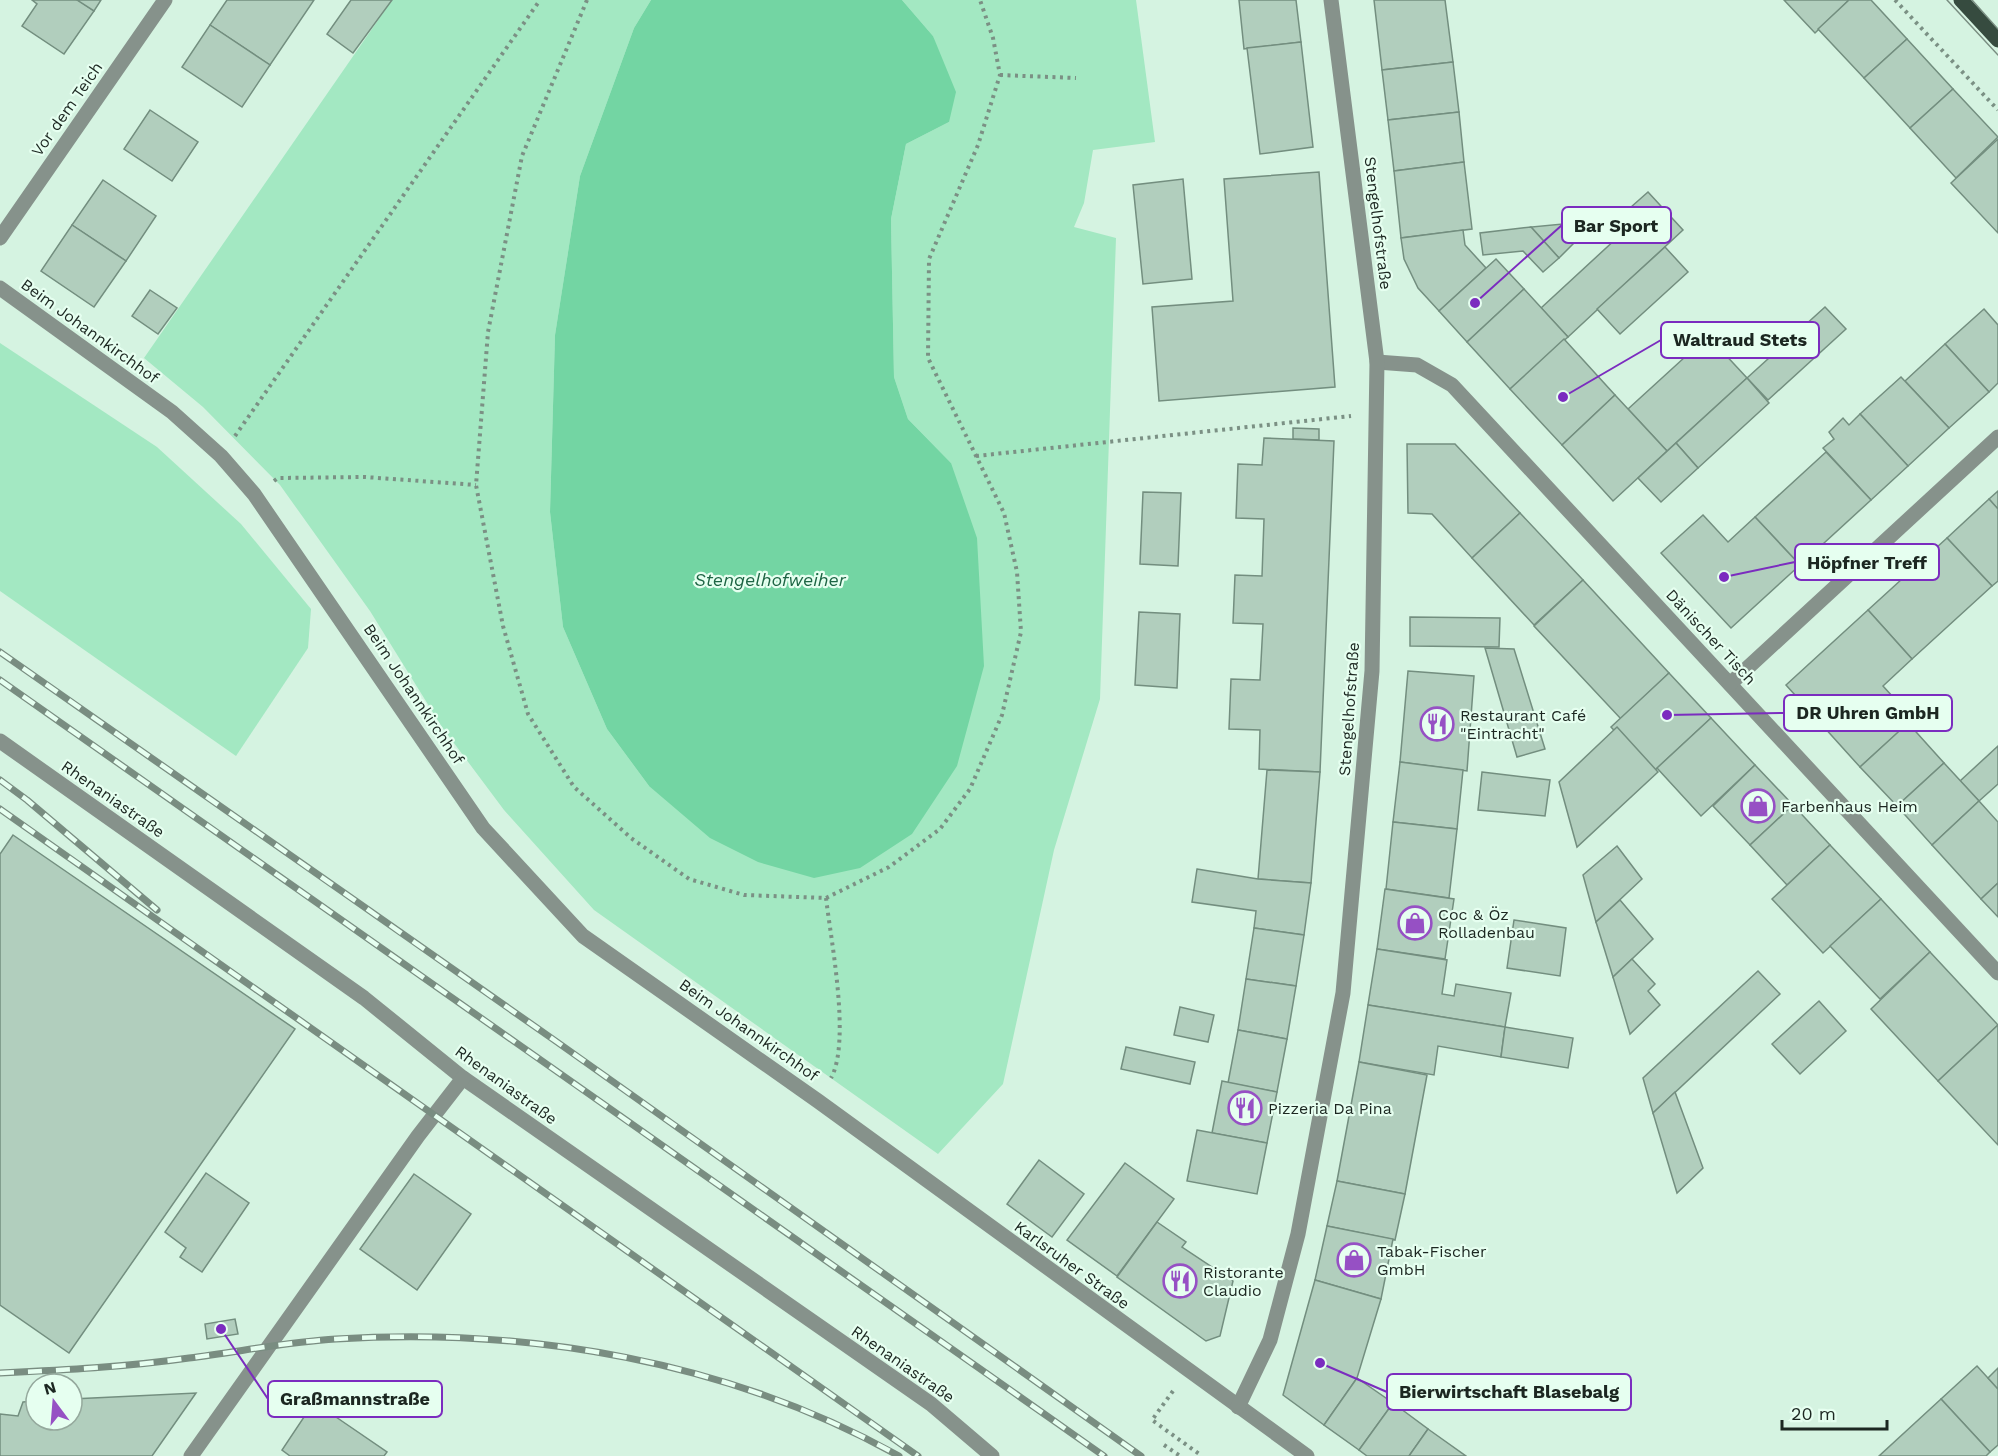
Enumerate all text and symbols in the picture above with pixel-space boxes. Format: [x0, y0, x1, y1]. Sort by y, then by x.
street label: Vor dem Teich [27, 58, 107, 160]
street label: Stengelhofstraße [1360, 155, 1396, 291]
callout: Bar Sport [1562, 207, 1671, 243]
text: Bar Sport [1574, 215, 1658, 236]
street label: Beim Johannkirchhof [17, 275, 163, 388]
callout: Waltraud Stets [1661, 322, 1819, 358]
text: Waltraud Stets [1673, 329, 1807, 350]
callout: Höpfner Treff [1795, 544, 1939, 580]
text: Höpfner Treff [1807, 552, 1927, 573]
water label: Stengelhofweiher [694, 569, 847, 590]
street label: Dänischer Tisch [1662, 585, 1760, 689]
street label: Beim Johannkirchhof [360, 620, 469, 769]
street label: Stengelhofstraße [1335, 642, 1363, 776]
callout: DR Uhren GmbH [1784, 695, 1952, 731]
text: DR Uhren GmbH [1796, 702, 1940, 723]
restaurant icon: Restaurant Café "Eintracht" [1419, 706, 1455, 742]
place label: Restaurant Café "Eintracht" [1460, 706, 1586, 743]
street label: Rhenaniastraße [58, 756, 168, 842]
shop icon: Farbenhaus Heim [1740, 788, 1776, 824]
place label: Farbenhaus Heim [1781, 797, 1918, 816]
shop icon: Coc & Öz Rolladenbau [1397, 905, 1433, 941]
place label: Coc & Öz Rolladenbau [1438, 905, 1535, 942]
street label: Beim Johannkirchhof [676, 975, 823, 1086]
street label: Rhenaniastraße [451, 1042, 561, 1128]
restaurant icon: Pizzeria Da Pina [1227, 1090, 1263, 1126]
place label: Pizzeria Da Pina [1268, 1099, 1392, 1118]
street label: Karlsruher Straße [1011, 1217, 1133, 1313]
shop icon: Tabak-Fischer GmbH [1336, 1242, 1372, 1278]
place label: Tabak-Fischer GmbH [1377, 1242, 1487, 1279]
restaurant icon: Ristorante Claudio [1162, 1263, 1198, 1299]
place label: Ristorante Claudio [1203, 1263, 1284, 1300]
street label: Rhenaniastraße [848, 1321, 958, 1407]
north arrow [24, 1372, 84, 1432]
callout: Bierwirtschaft Blasebalg [1387, 1374, 1631, 1410]
text: N [42, 1377, 58, 1399]
callout: Graßmannstraße [268, 1381, 442, 1417]
text: Bierwirtschaft Blasebalg [1399, 1381, 1620, 1402]
text: Graßmannstraße [280, 1388, 430, 1409]
scale bar [1782, 1393, 1887, 1431]
text: 20 m [1791, 1403, 1836, 1424]

